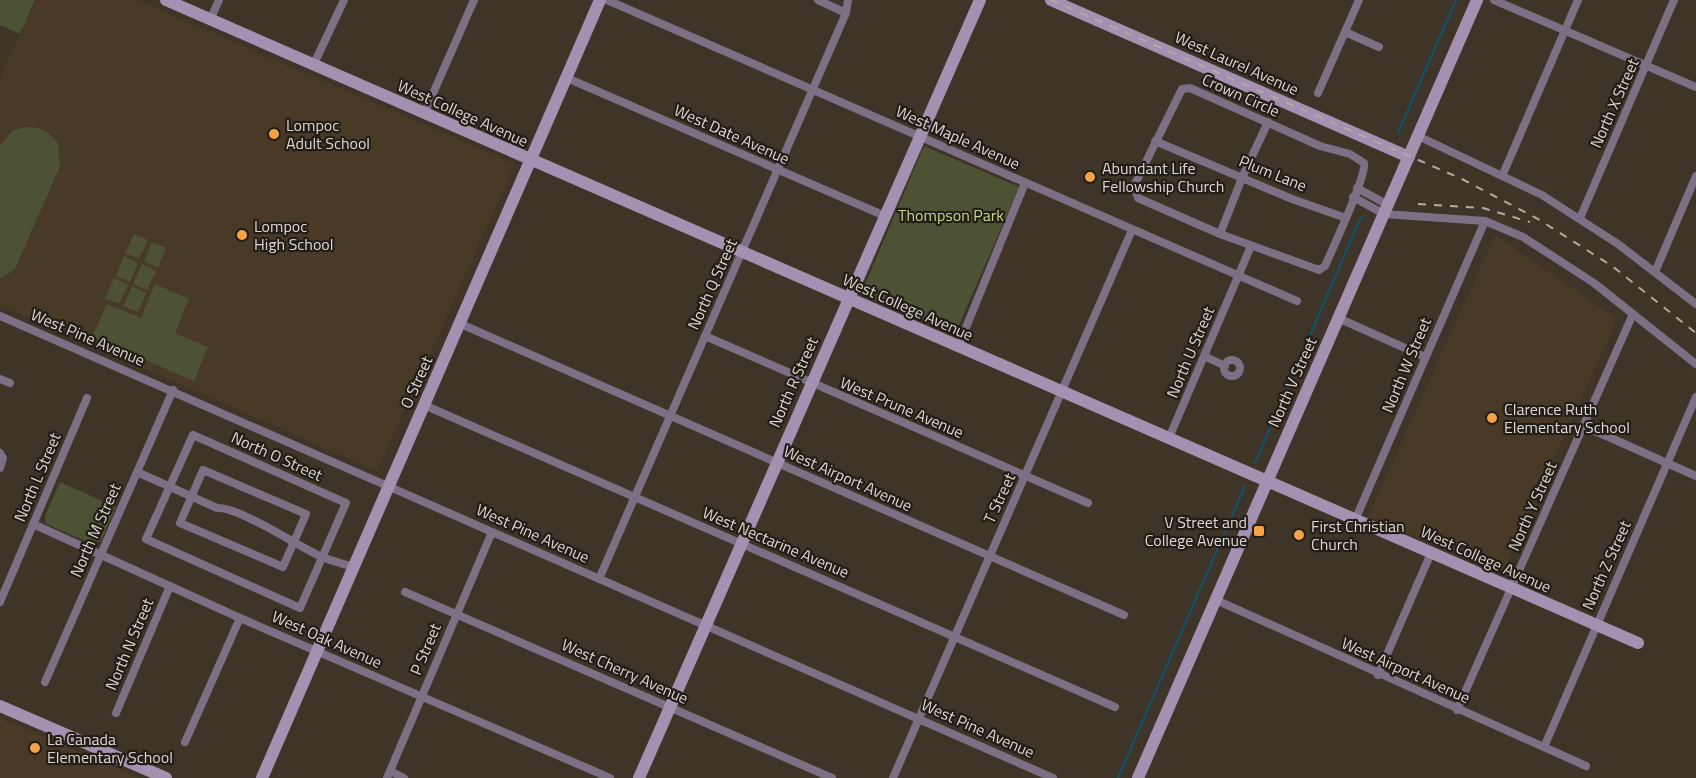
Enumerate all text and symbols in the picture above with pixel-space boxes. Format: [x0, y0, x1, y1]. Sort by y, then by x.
street label: West Laurel Avenue [1171, 25, 1303, 101]
street label: North X Street [1583, 54, 1645, 152]
street label: Crown Circle [1198, 67, 1284, 123]
street label: West College Avenue [394, 73, 532, 153]
street label: West Date Avenue [670, 98, 794, 170]
street label: West Maple Avenue [892, 99, 1024, 175]
place label: Lompoc Adult School [286, 113, 370, 155]
marker: Lompoc Adult School [267, 127, 281, 141]
street label: Plum Lane [1236, 149, 1310, 197]
place label: Abundant Life Fellowship Church [1102, 156, 1224, 198]
marker: Abundant Life Fellowship Church [1083, 170, 1097, 184]
park label: Thompson Park [898, 203, 1004, 227]
place label: Lompoc High School [254, 214, 333, 256]
marker: Lompoc High School [235, 228, 249, 242]
street label: North Q Street [681, 234, 743, 334]
street label: West College Avenue [839, 267, 977, 347]
street label: West Pine Avenue [27, 302, 149, 372]
street label: North U Street [1160, 302, 1220, 402]
street label: North W Street [1375, 313, 1437, 416]
street label: North R Street [762, 332, 824, 431]
street label: North V Street [1261, 333, 1323, 431]
street label: O Street [394, 351, 438, 412]
street label: West Prune Avenue [836, 370, 968, 444]
place label: Clarence Ruth Elementary School [1504, 397, 1630, 439]
marker: Clarence Ruth Elementary School [1485, 411, 1499, 425]
street label: North O Street [227, 425, 327, 487]
street label: North L Street [7, 428, 67, 525]
street label: West Airport Avenue [780, 439, 916, 517]
street label: North Y Street [1502, 457, 1563, 555]
street label: T Street [977, 468, 1021, 527]
street label: North M Street [64, 479, 127, 581]
street label: West Pine Avenue [473, 497, 593, 569]
street label: West Nectarine Avenue [699, 500, 853, 584]
place label: V Street and College Avenue [1145, 510, 1247, 552]
place label: First Christian Church [1311, 514, 1405, 556]
street label: North Z Street [1576, 516, 1637, 614]
street label: West College Avenue [1417, 519, 1555, 599]
marker: V Street and College Avenue [1252, 524, 1266, 538]
marker: First Christian Church [1292, 528, 1306, 542]
street label: North N Street [99, 594, 159, 694]
street label: West Oak Avenue [268, 604, 386, 674]
street label: P Street [403, 619, 447, 679]
street label: West Airport Avenue [1338, 631, 1474, 709]
street label: West Cherry Avenue [558, 632, 692, 710]
street label: West Pine Avenue [918, 692, 1038, 764]
place label: La Canada Elementary School [47, 727, 173, 769]
marker: La Canada Elementary School [28, 741, 42, 755]

